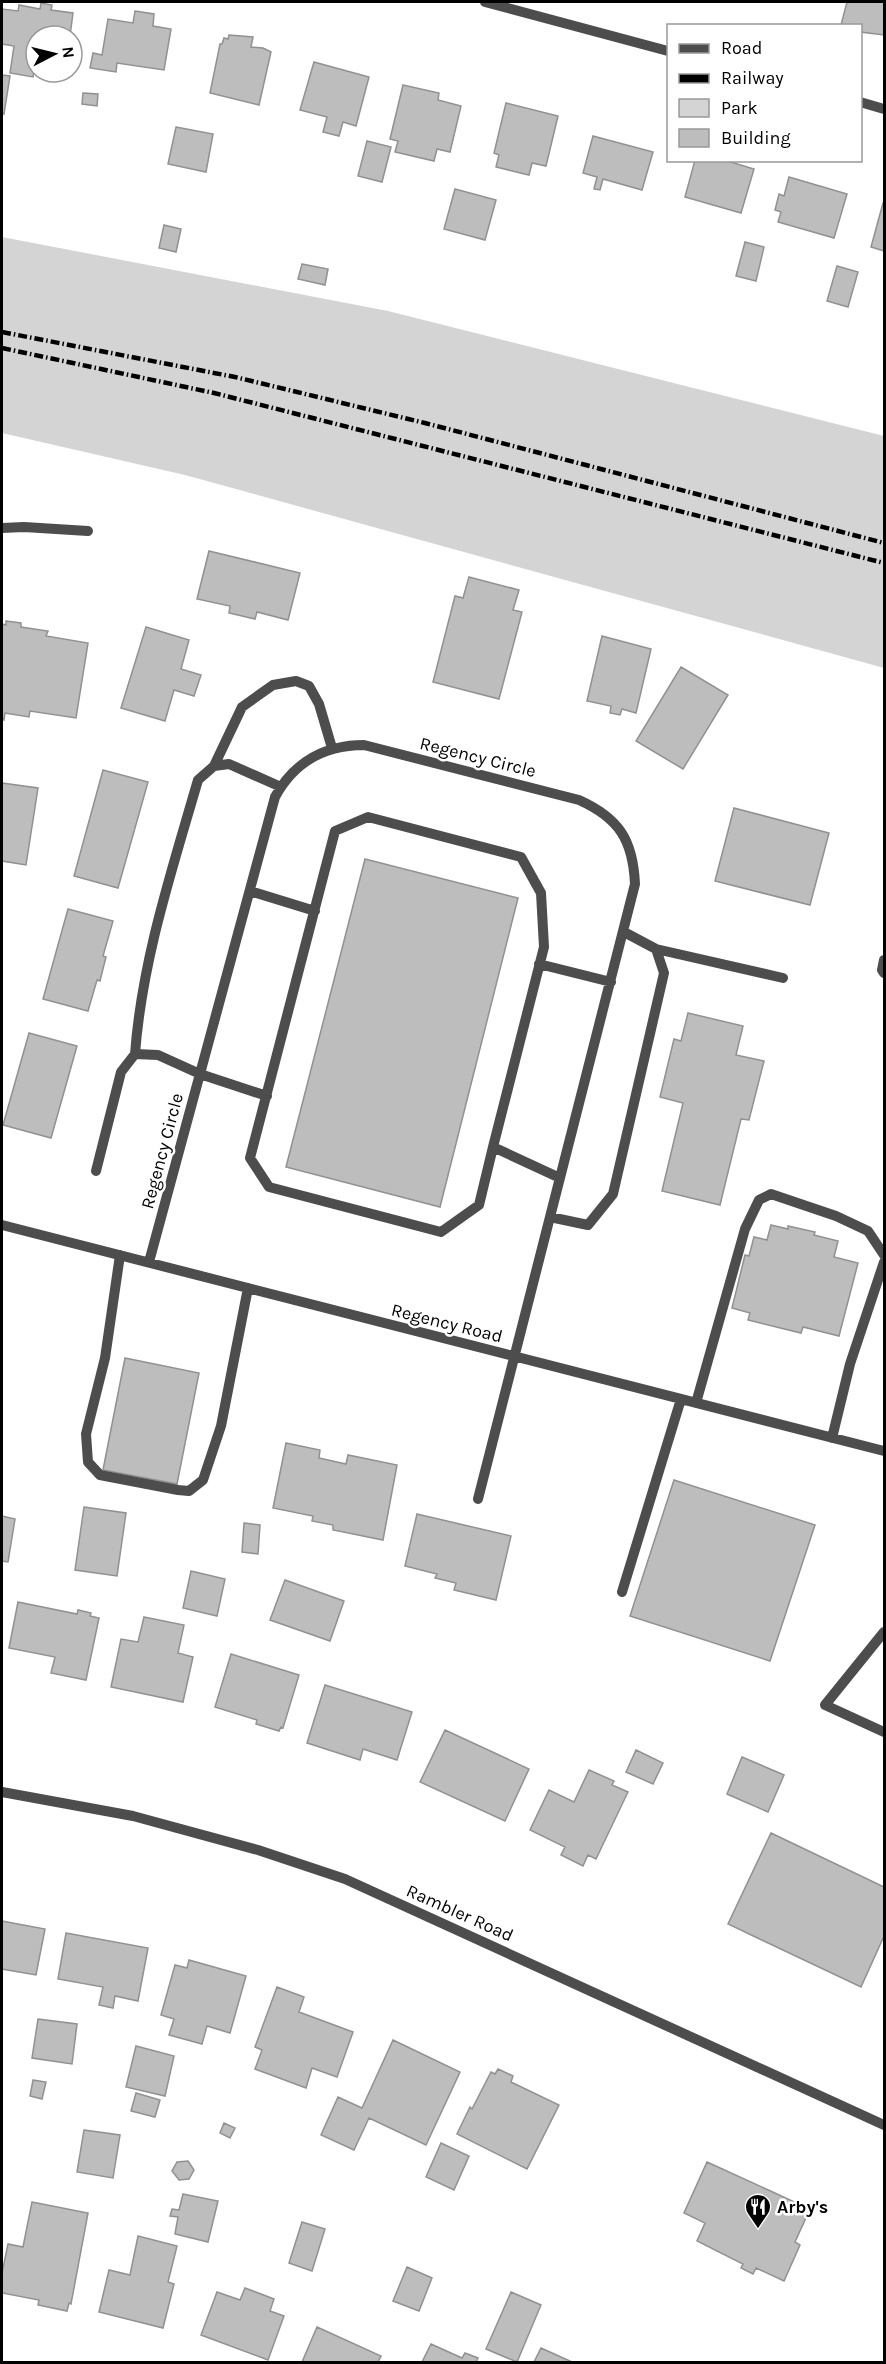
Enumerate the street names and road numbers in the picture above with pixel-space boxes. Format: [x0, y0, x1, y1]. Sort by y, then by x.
street label: Regency Circle [418, 732, 538, 782]
street label: Regency Circle [136, 1091, 188, 1211]
street label: Regency Road [389, 1299, 505, 1347]
street label: Rambler Road [403, 1880, 517, 1946]

